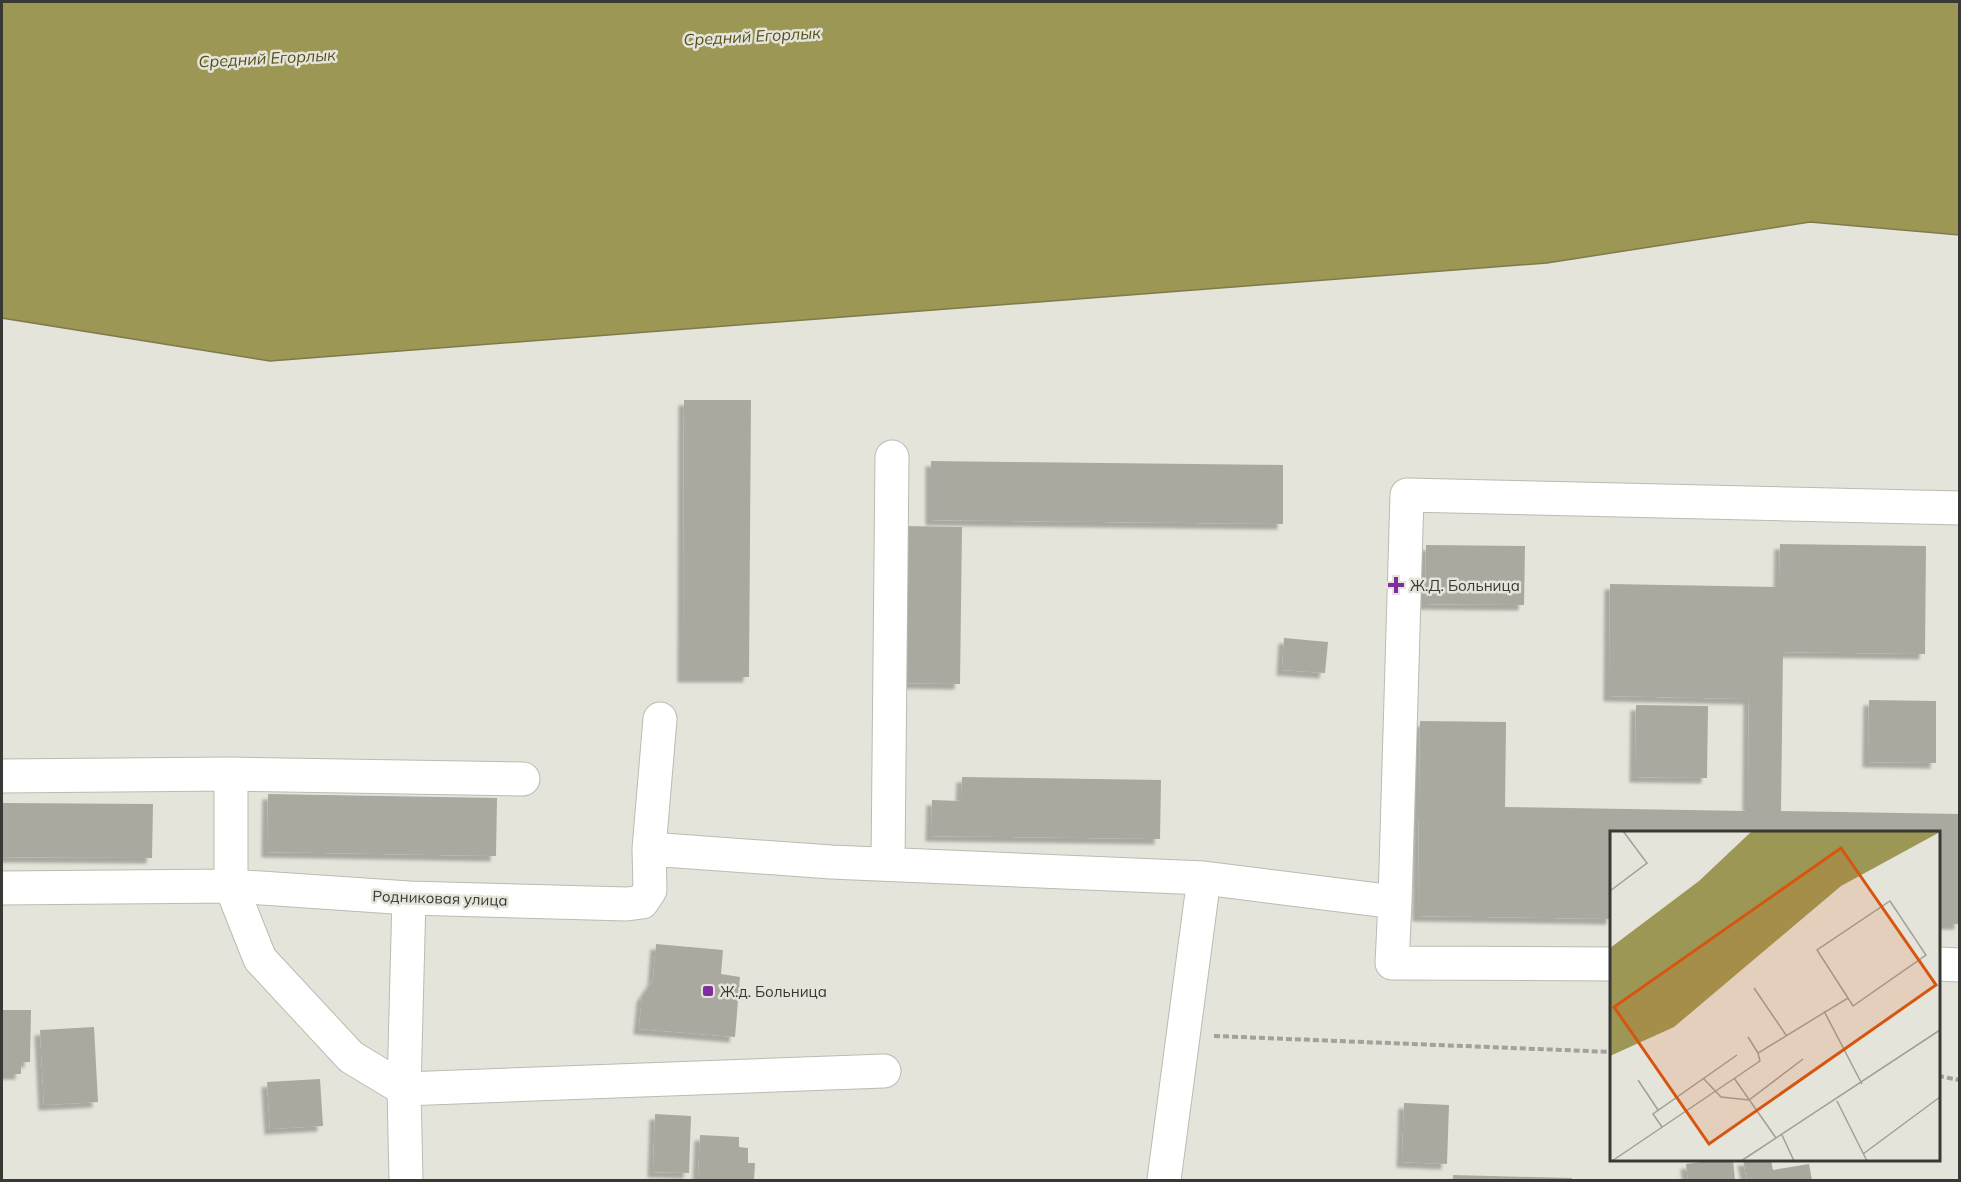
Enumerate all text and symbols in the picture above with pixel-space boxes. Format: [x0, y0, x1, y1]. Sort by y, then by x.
water label: Средний Егорлык [683, 22, 822, 50]
water label: Средний Егорлык [198, 44, 337, 72]
marker: Ж.Д. Больница [1387, 576, 1405, 594]
place label: Ж.Д. Больница [1410, 576, 1520, 595]
inset map [1610, 831, 1940, 1161]
street label: Родниковая улица [372, 886, 508, 910]
place label: Ж.д. Больница [720, 982, 827, 1001]
marker: Ж.д. Больница [701, 984, 715, 998]

